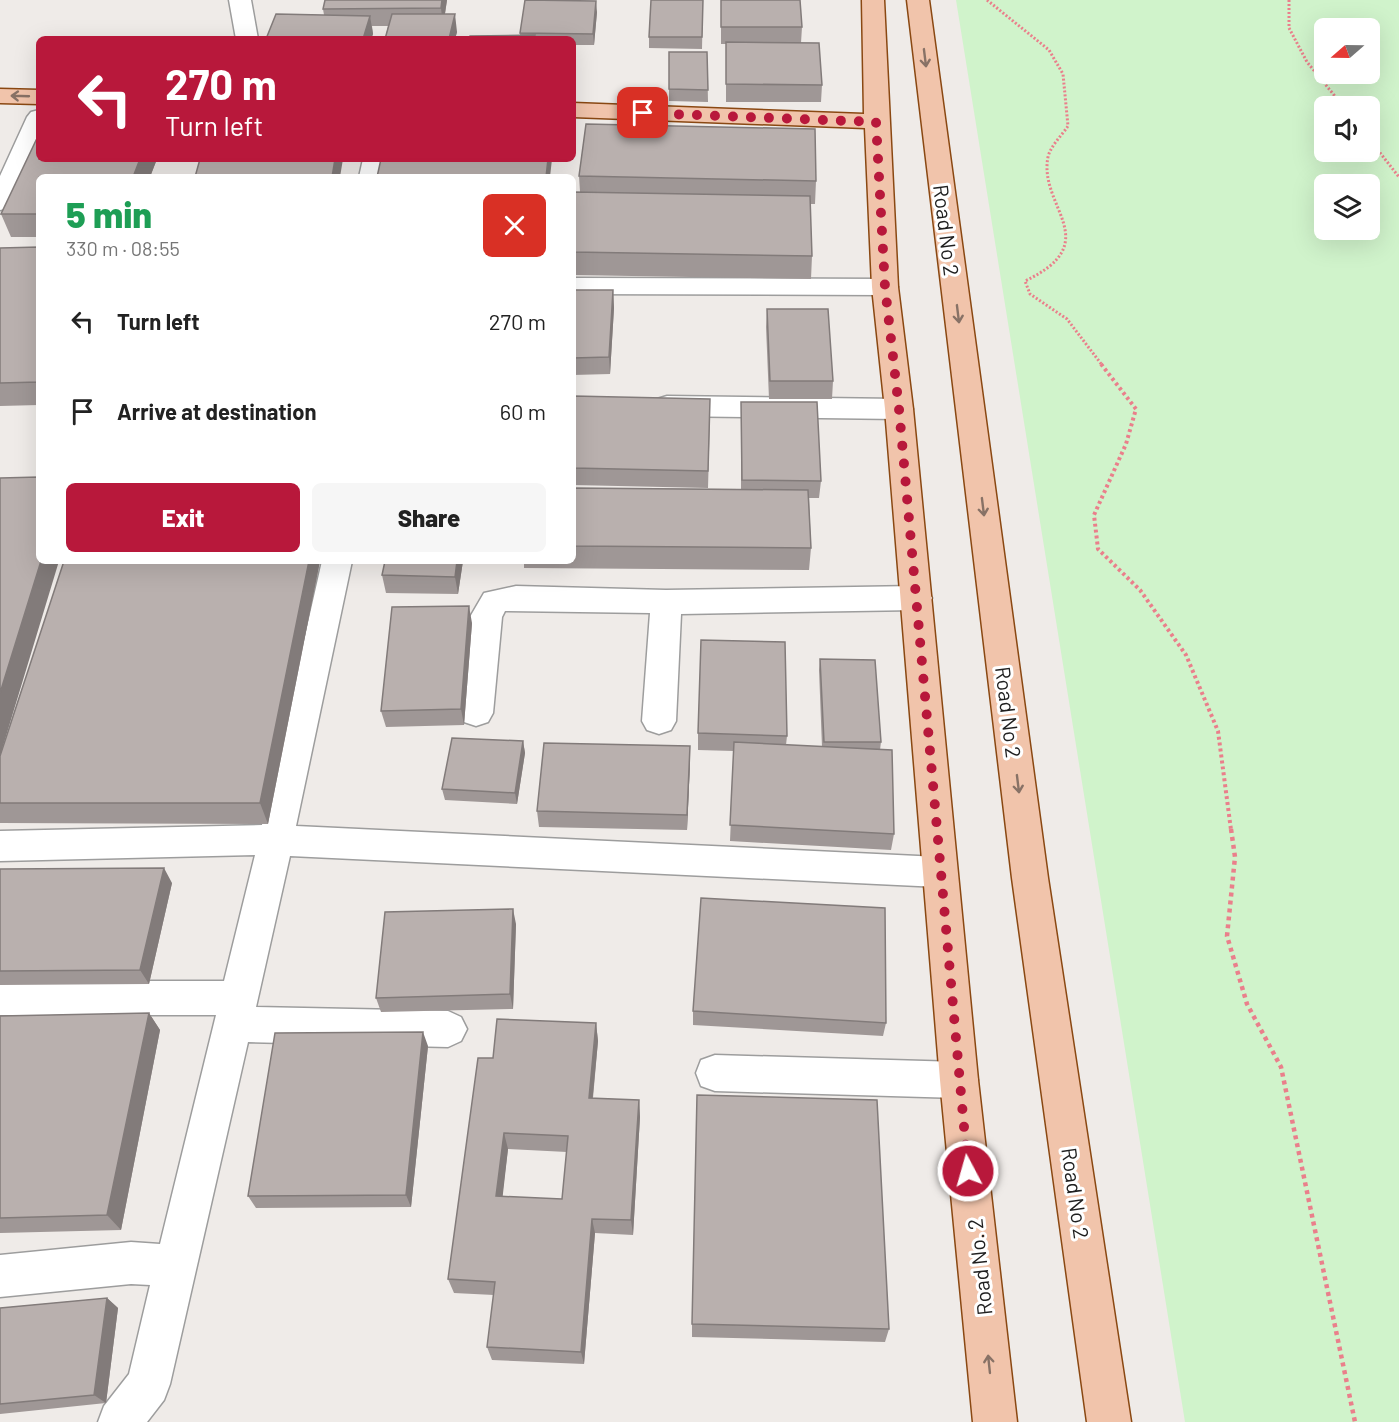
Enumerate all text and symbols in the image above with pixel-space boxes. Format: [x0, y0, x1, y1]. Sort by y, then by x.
north arrow [1314, 18, 1380, 84]
map controls [1314, 18, 1380, 240]
one-way arrow [920, 48, 931, 67]
text: 270 m [165, 58, 277, 108]
icon: left [66, 60, 144, 138]
pin [617, 87, 668, 138]
one-way arrow [10, 91, 30, 102]
icon: arrive [626, 96, 659, 129]
button: sound [1314, 96, 1380, 162]
text: Turn left [165, 109, 263, 141]
button: layers [1314, 174, 1380, 240]
street label: Road No 2 [929, 183, 965, 277]
text: 5 min [66, 192, 152, 235]
button: close [483, 194, 546, 257]
text: 330 m · 08:55 [66, 236, 180, 260]
one-way arrow [953, 304, 964, 323]
icon: left [66, 305, 99, 338]
text: Turn left [117, 308, 200, 334]
text: 270 m [489, 308, 546, 334]
icon: arrive [66, 395, 99, 428]
text: Arrive at destination [117, 398, 316, 424]
text: 60 m [500, 398, 546, 424]
button: Exit [66, 483, 300, 552]
button: Share [312, 483, 546, 552]
one-way arrow [977, 497, 988, 517]
street label: Road No 2 [991, 665, 1027, 759]
one-way arrow [1013, 774, 1024, 794]
position arrow [936, 1139, 1000, 1203]
street label: Road No 2 [1057, 1146, 1095, 1240]
street label: Road No. 2 [961, 1217, 997, 1317]
one-way arrow [983, 1354, 994, 1374]

